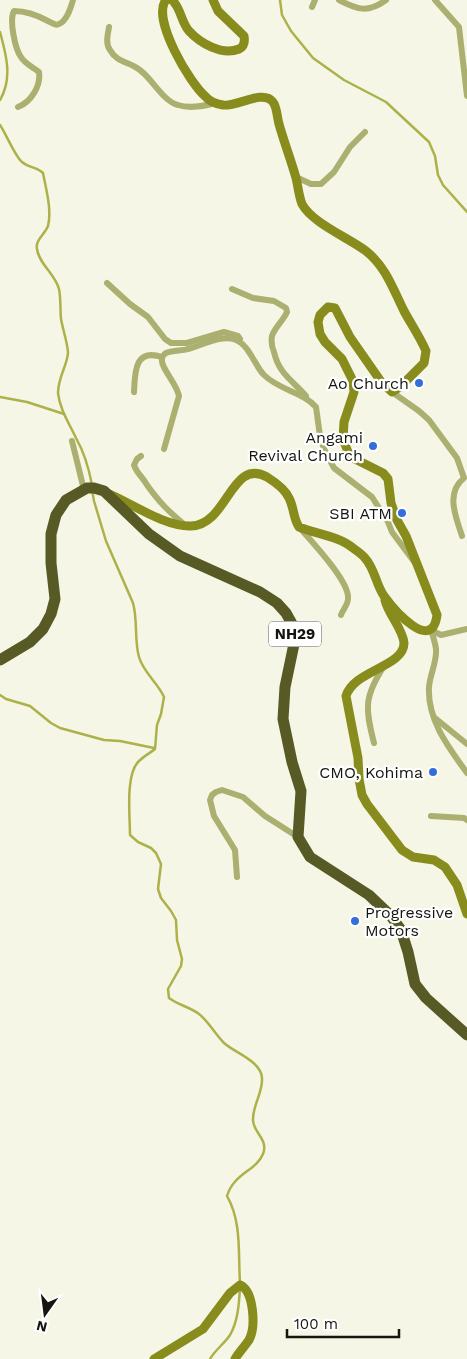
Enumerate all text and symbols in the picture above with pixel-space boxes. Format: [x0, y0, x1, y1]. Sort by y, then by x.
place label: Ao Church [328, 374, 409, 393]
marker: Ao Church [413, 377, 425, 389]
place label: Angami Revival Church [248, 428, 363, 465]
marker: Angami Revival Church [367, 440, 379, 452]
place label: SBI ATM [329, 504, 392, 523]
marker: SBI ATM [396, 507, 408, 519]
road number: NH29 [269, 622, 321, 646]
place label: CMO, Kohima [319, 763, 423, 782]
marker: CMO, Kohima [427, 766, 439, 778]
place label: Progressive Motors [365, 903, 453, 940]
marker: Progressive Motors [349, 915, 361, 927]
north arrow [20, 1289, 70, 1339]
scale bar [287, 1306, 400, 1338]
text: 100 m [294, 1315, 338, 1333]
text: N [35, 1318, 49, 1336]

